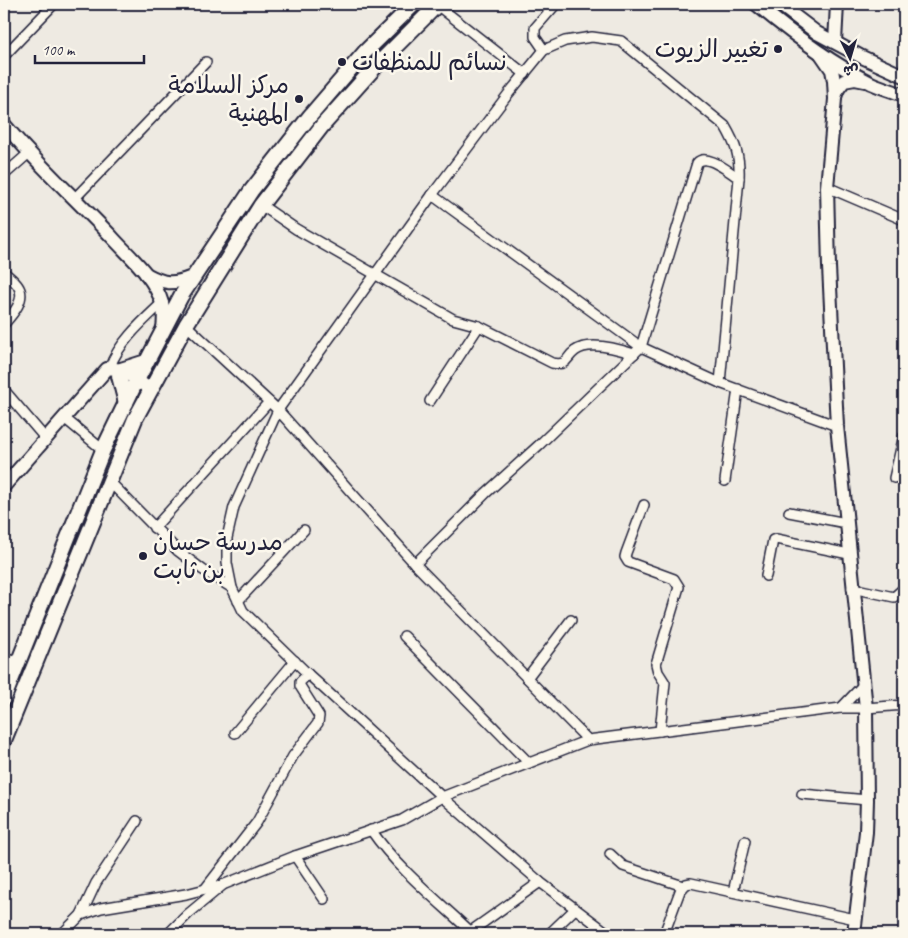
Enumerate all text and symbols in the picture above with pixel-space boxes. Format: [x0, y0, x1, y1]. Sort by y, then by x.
scale bar [35, 32, 144, 64]
north arrow [826, 32, 876, 82]
place label: تغيير الزيوت [655, 34, 769, 64]
text: 100 m [42, 41, 76, 60]
marker: تغيير الزيوت [772, 43, 784, 55]
place label: نسائم للمنظفات [352, 47, 507, 80]
marker: نسائم للمنظفات [336, 56, 348, 68]
text: ش [843, 61, 860, 80]
place label: مركز السلامة المهنية [168, 70, 289, 128]
marker: مركز السلامة المهنية [293, 93, 305, 105]
place label: مدرسة حسان بن ثابت [153, 527, 283, 585]
marker: مدرسة حسان بن ثابت [137, 550, 149, 562]

